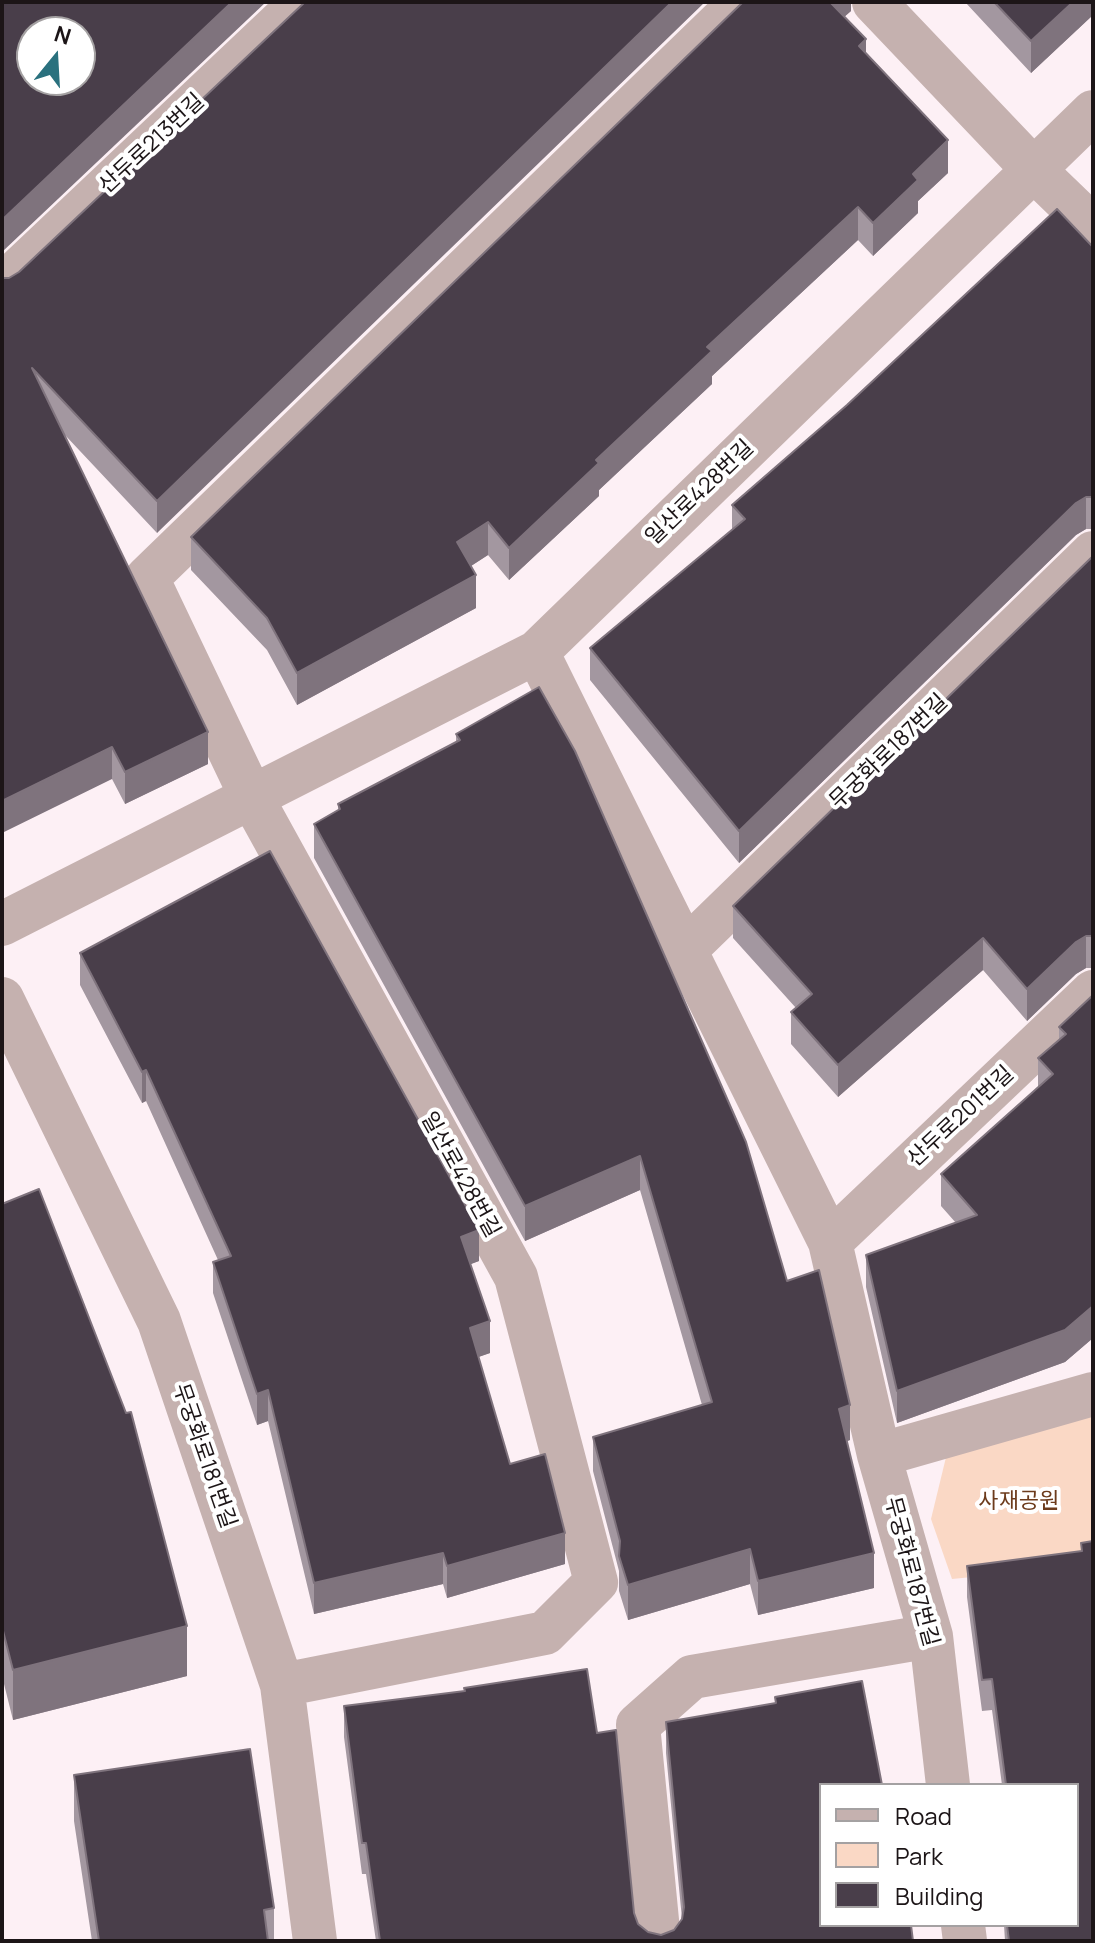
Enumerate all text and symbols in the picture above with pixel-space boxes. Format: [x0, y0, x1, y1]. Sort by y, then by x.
north arrow [16, 16, 96, 96]
text: N [51, 18, 75, 52]
street label: 산두로213번길 [94, 88, 210, 200]
street label: 일산로428번길 [641, 435, 759, 551]
street label: 무궁화로187번길 [825, 689, 953, 815]
street label: 산두로201번길 [902, 1061, 1020, 1173]
street label: 일산로428번길 [415, 1108, 505, 1242]
street label: 무궁화로181번길 [167, 1380, 241, 1532]
park label: 사재공원 [979, 1489, 1059, 1515]
street label: 무궁화로187번길 [878, 1494, 944, 1650]
legend [819, 1783, 1079, 1927]
text: Road [895, 1799, 952, 1832]
text: Park [895, 1839, 943, 1872]
text: Building [895, 1879, 983, 1912]

